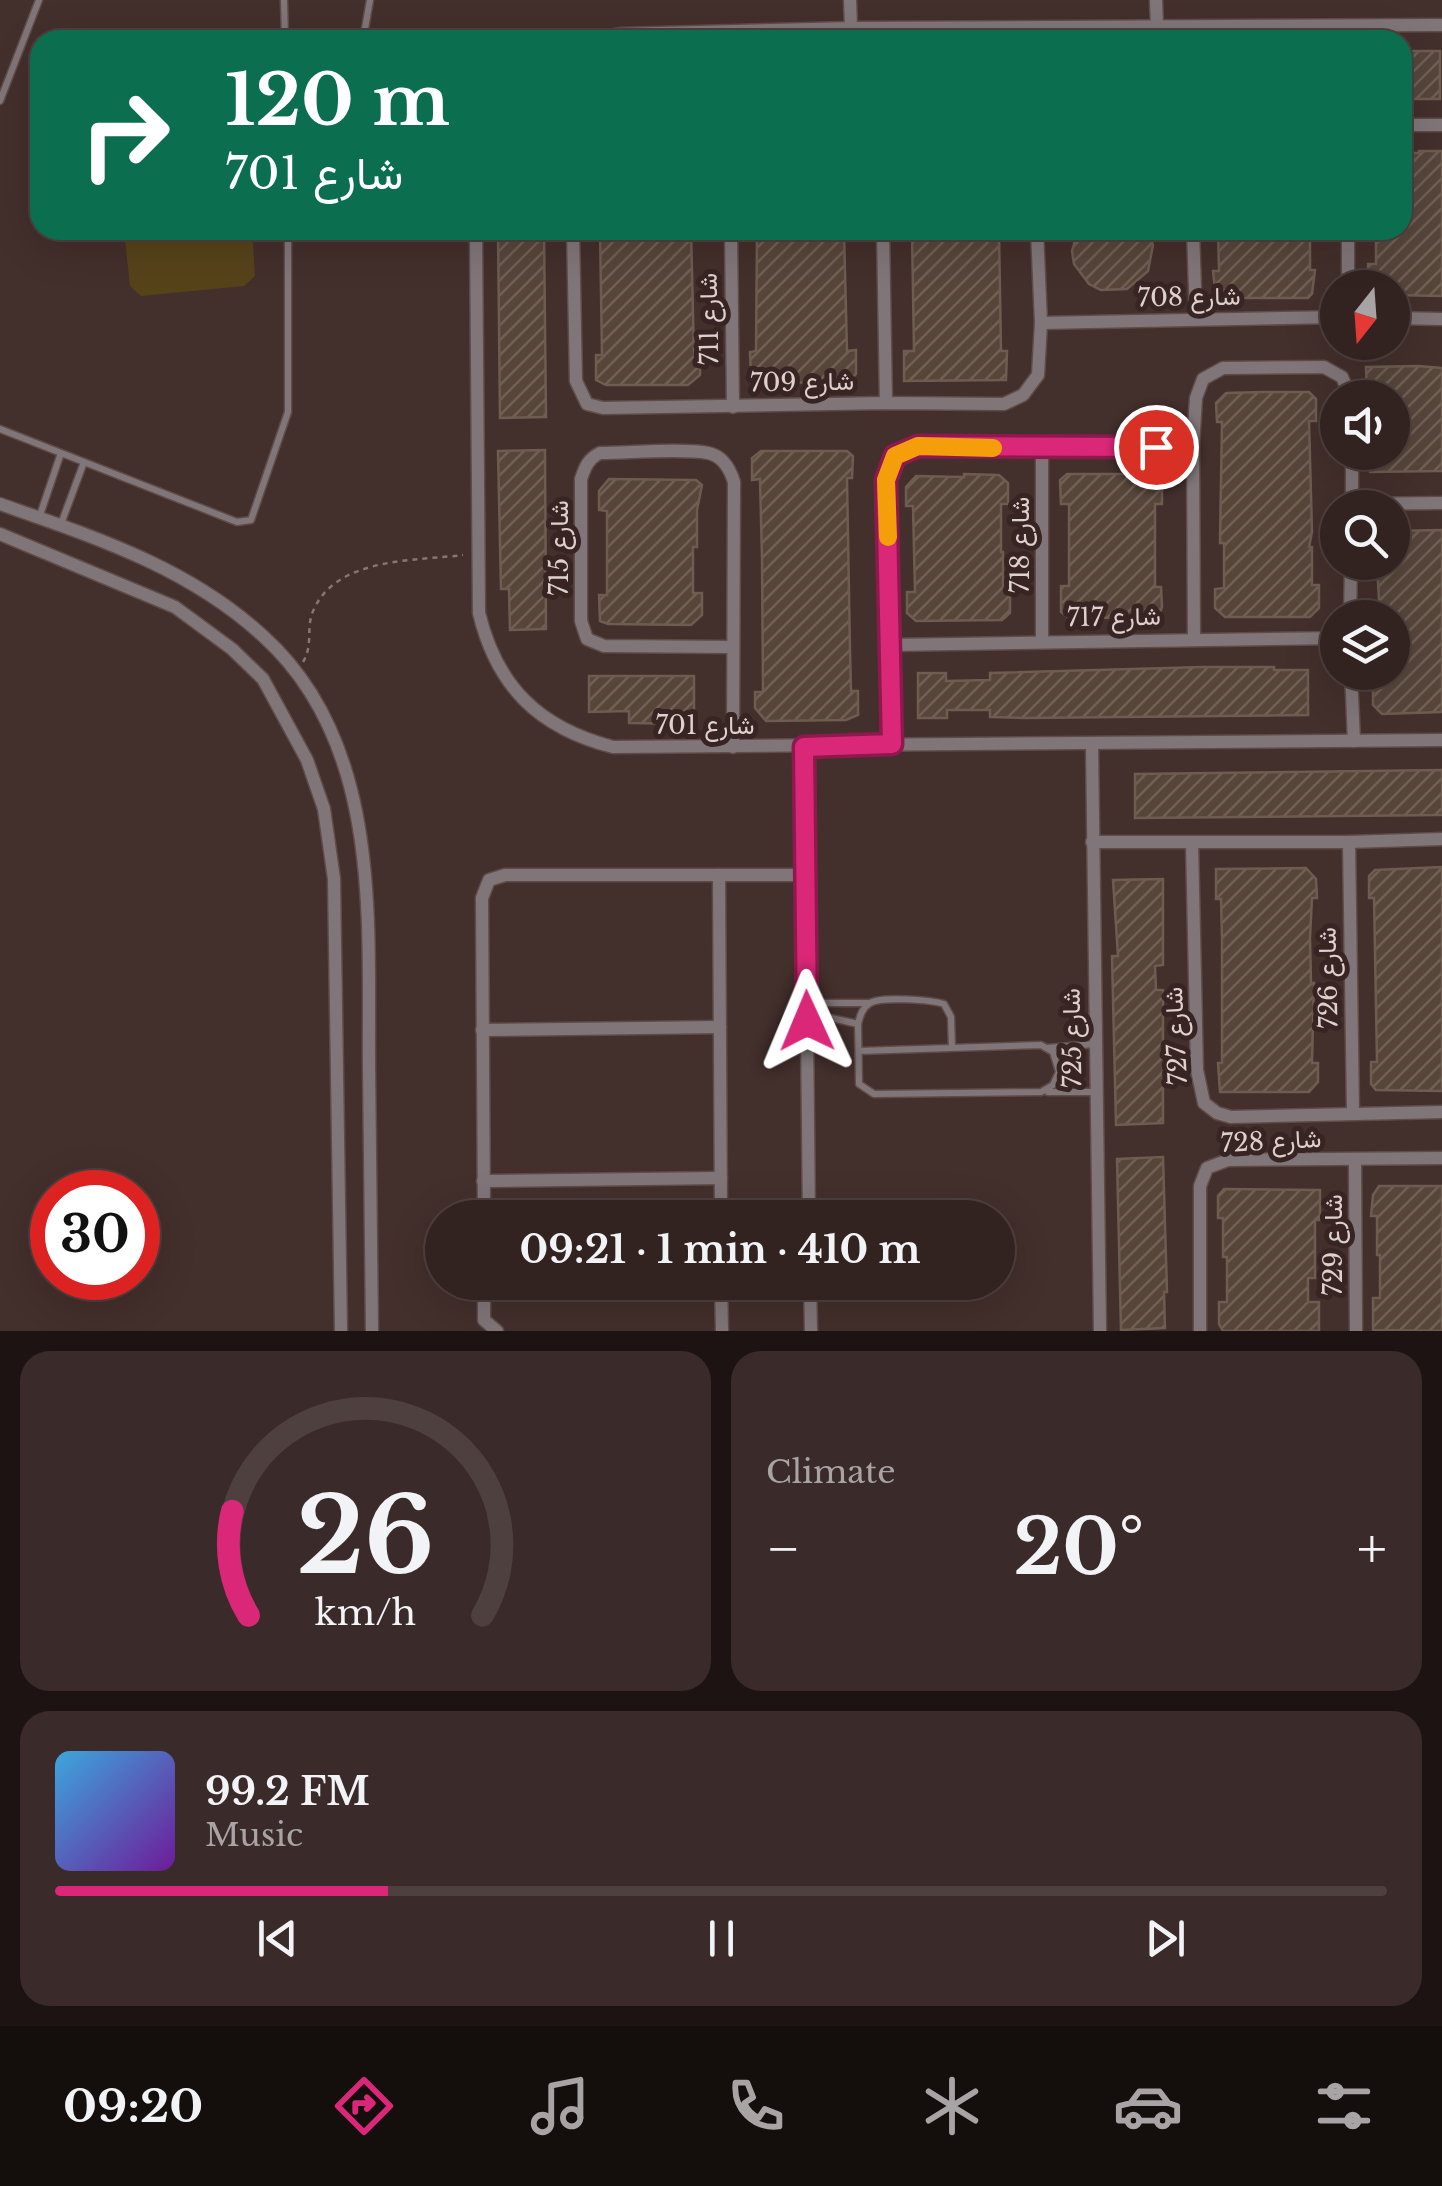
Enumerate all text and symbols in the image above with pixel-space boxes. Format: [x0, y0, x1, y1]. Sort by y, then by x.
text: 120 m [225, 57, 450, 144]
icon: right [60, 70, 190, 200]
text: شارع 701 [225, 145, 403, 201]
north arrow [1320, 270, 1410, 360]
map controls [1320, 270, 1410, 690]
street label: شارع 711 [693, 273, 726, 365]
street label: شارع 708 [1137, 281, 1241, 314]
street label: شارع 709 [750, 366, 854, 399]
button: sound [1320, 380, 1410, 470]
pin [1114, 405, 1199, 490]
icon: arrive [1129, 420, 1184, 475]
button: search [1320, 490, 1410, 580]
street label: شارع 718 [1005, 497, 1037, 593]
street label: شارع 715 [544, 500, 576, 596]
button: layers [1320, 600, 1410, 690]
street label: شارع 717 [1067, 601, 1161, 634]
street label: شارع 701 [655, 710, 755, 742]
street label: شارع 726 [1312, 927, 1345, 1029]
position arrow [755, 969, 859, 1073]
street label: شارع 727 [1158, 986, 1195, 1086]
street label: شارع 725 [1056, 988, 1089, 1088]
street label: شارع 728 [1220, 1123, 1322, 1160]
speed limit sign: 30 [30, 1170, 160, 1300]
street label: شارع 729 [1318, 1194, 1350, 1296]
text: 09:21 · 1 min · 410 m [520, 1226, 920, 1273]
text: Climate [766, 1452, 895, 1492]
text: 26 [297, 1472, 434, 1601]
text: 20° [1014, 1501, 1144, 1594]
text: − [766, 1515, 801, 1583]
text: + [1357, 1515, 1387, 1583]
text: km/h [315, 1590, 416, 1635]
text: 99.2 FM [205, 1768, 370, 1815]
text: Music [205, 1815, 303, 1855]
icon: previous [250, 1911, 305, 1966]
icon: pause [694, 1911, 749, 1966]
icon: next [1138, 1911, 1193, 1966]
icon: directions [329, 2071, 399, 2141]
icon: music [525, 2071, 595, 2141]
icon: phone [721, 2071, 791, 2141]
icon: climate [917, 2071, 987, 2141]
icon: car [1113, 2071, 1183, 2141]
icon: filters [1309, 2071, 1379, 2141]
text: 09:20 [63, 2078, 203, 2134]

